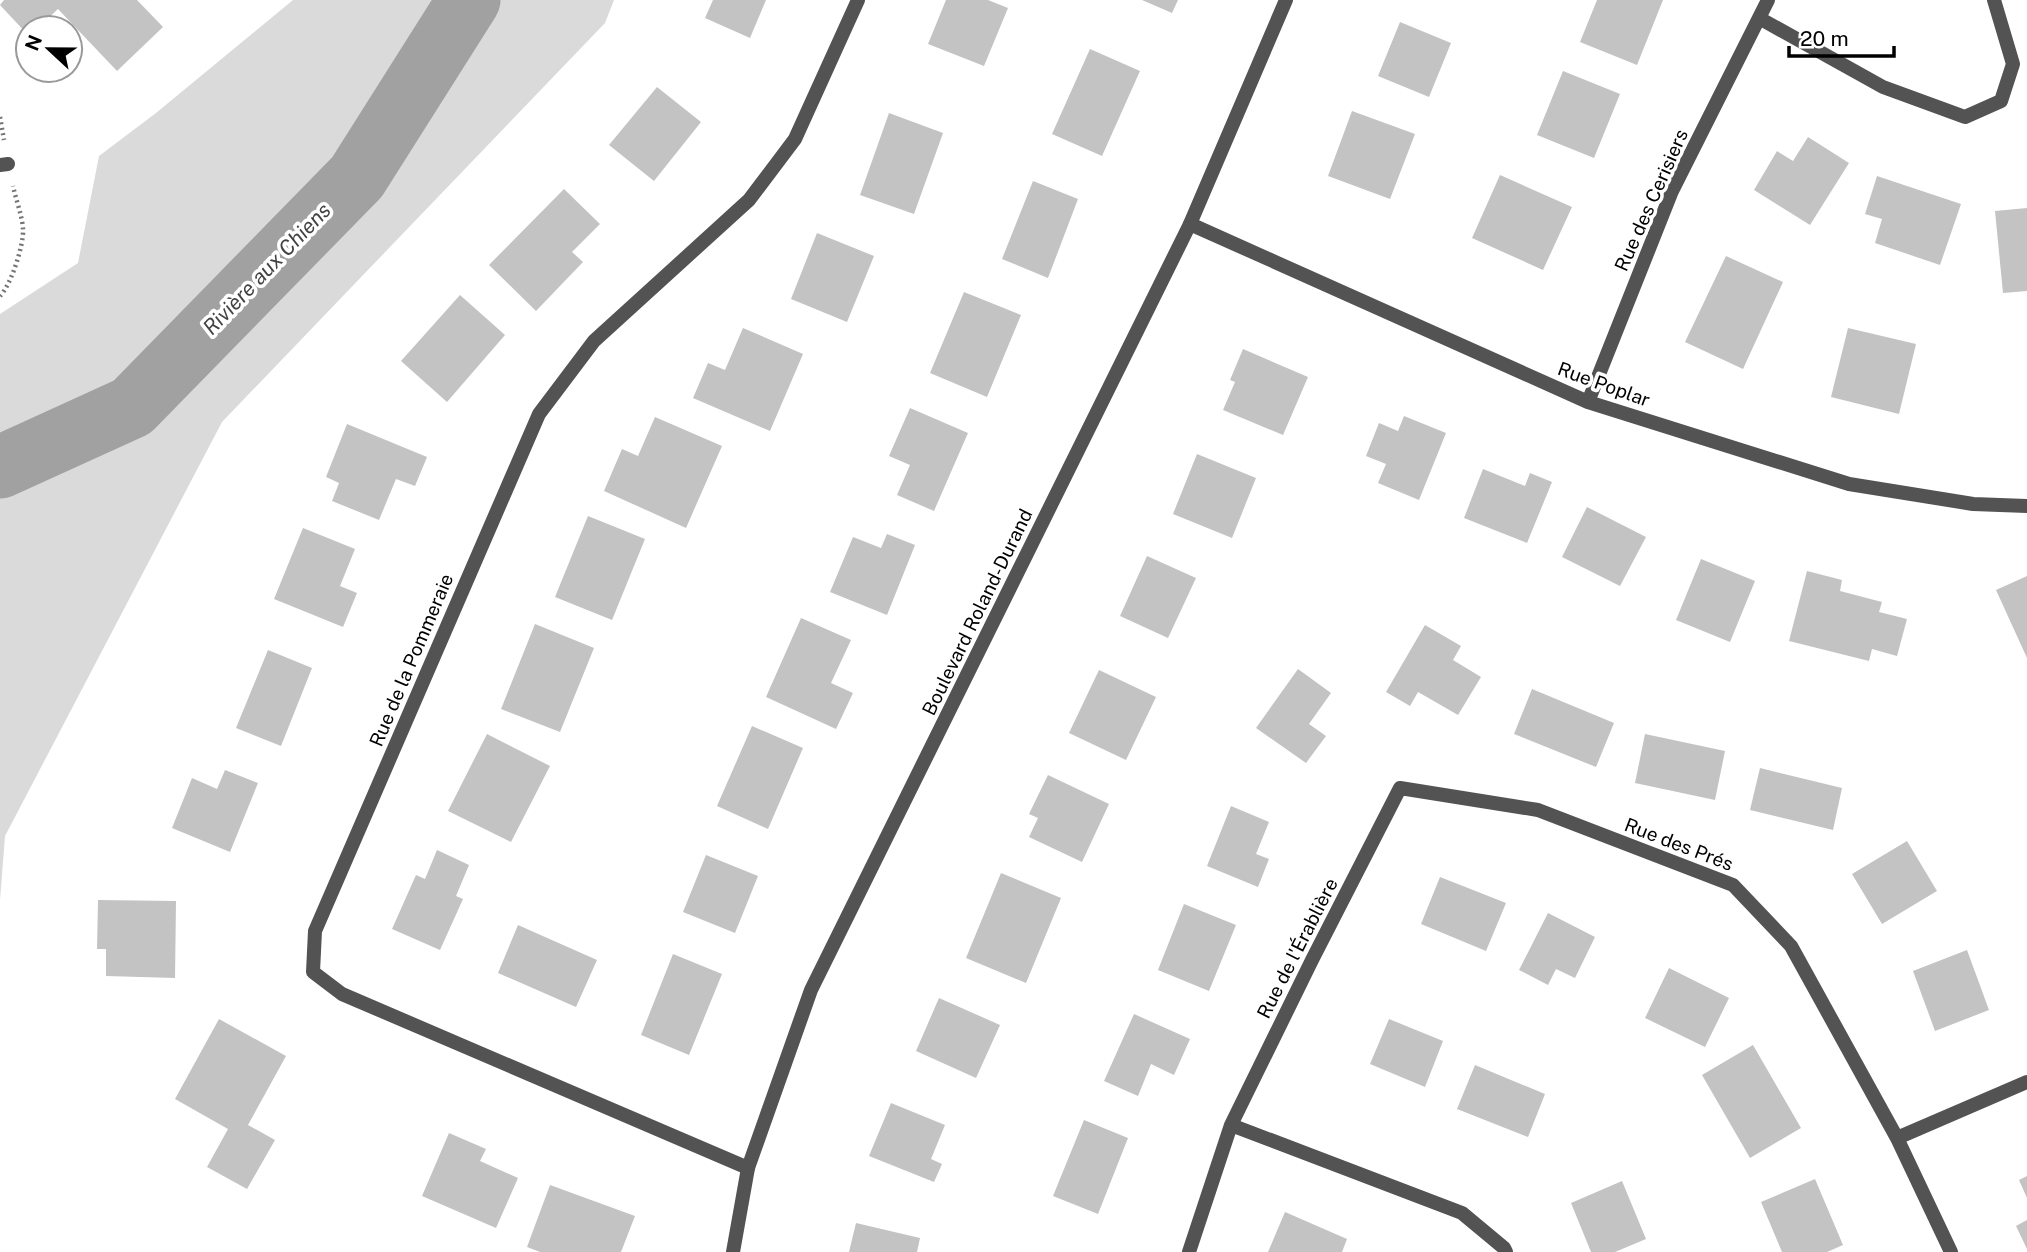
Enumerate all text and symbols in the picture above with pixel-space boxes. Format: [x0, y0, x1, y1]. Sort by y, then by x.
north arrow [14, 14, 84, 84]
scale bar [1789, 14, 1894, 58]
text: 20 m [1800, 26, 1849, 51]
text: N [20, 32, 46, 54]
street label: Rue des Cerisiers [1610, 126, 1692, 274]
water label: Rivière aux Chiens [198, 198, 336, 340]
street label: Rue Poplar [1555, 357, 1653, 411]
street label: Boulevard Roland-Durand [917, 505, 1037, 719]
street label: Rue de la Pommeraie [365, 570, 457, 750]
street label: Rue des Prés [1622, 813, 1736, 875]
street label: Rue de l'Érablière [1252, 874, 1342, 1022]

